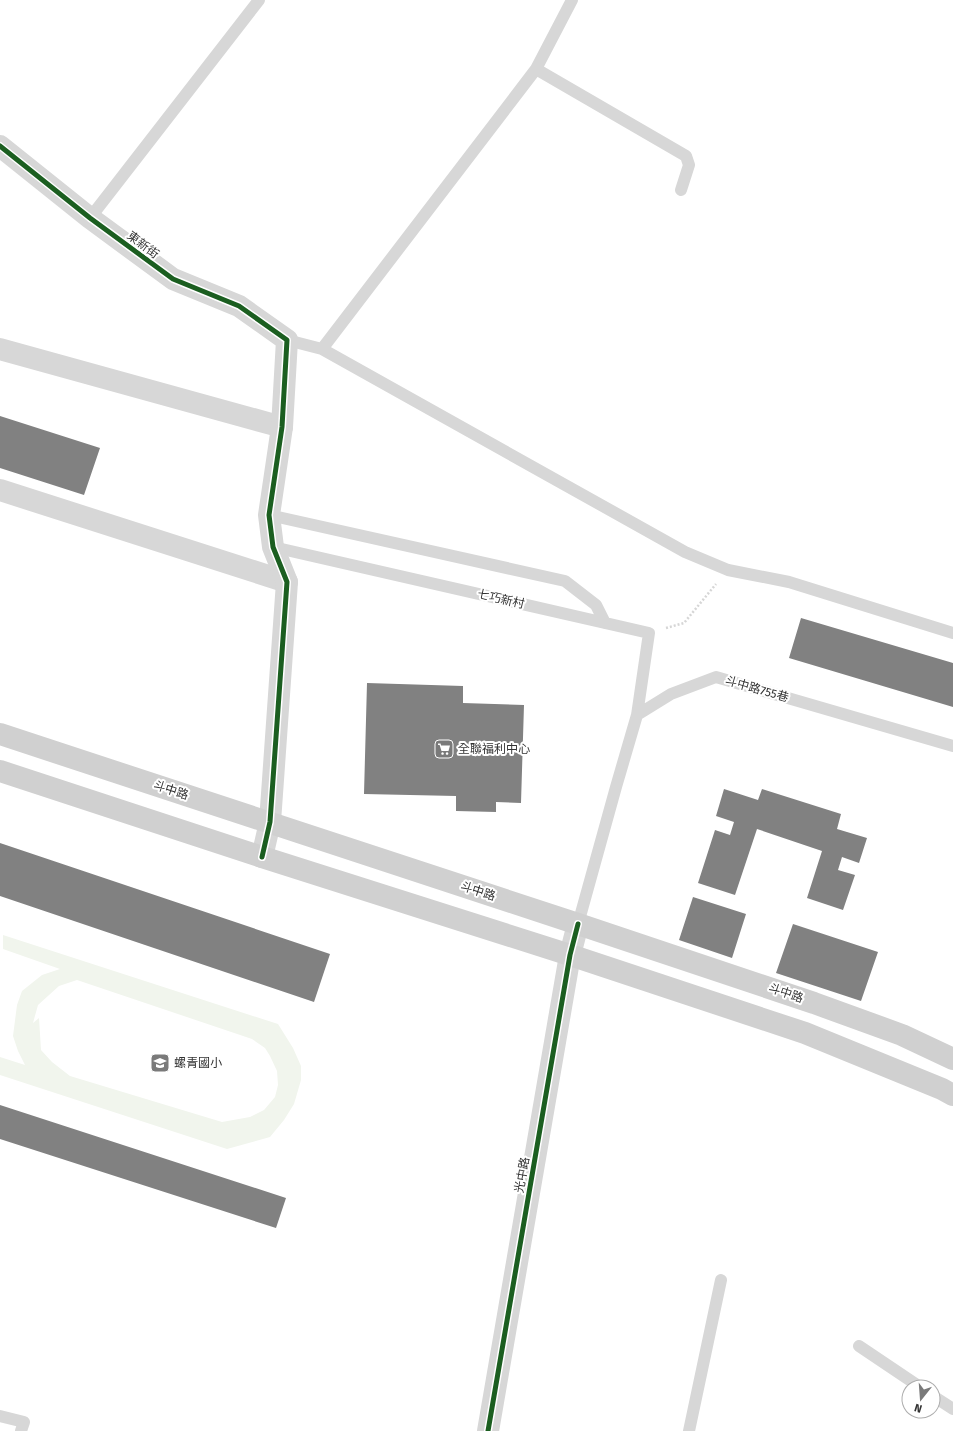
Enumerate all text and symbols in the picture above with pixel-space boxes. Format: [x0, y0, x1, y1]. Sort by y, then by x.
street label: 東新街 [124, 229, 162, 261]
street label: 七巧新村 [476, 587, 527, 611]
street label: 斗中路755巷 [724, 673, 790, 705]
supermarket icon: 全聯福利中心 [433, 738, 455, 760]
place label: 全聯福利中心 [458, 742, 530, 756]
street label: 斗中路 [152, 778, 190, 802]
street label: 斗中路 [459, 879, 497, 903]
street label: 斗中路 [767, 981, 805, 1005]
school or university icon: 螺青國小 [149, 1052, 171, 1074]
place label: 螺青國小 [174, 1056, 222, 1070]
street label: 光中路 [512, 1156, 532, 1194]
north arrow [901, 1379, 941, 1419]
text: N [913, 1401, 924, 1415]

